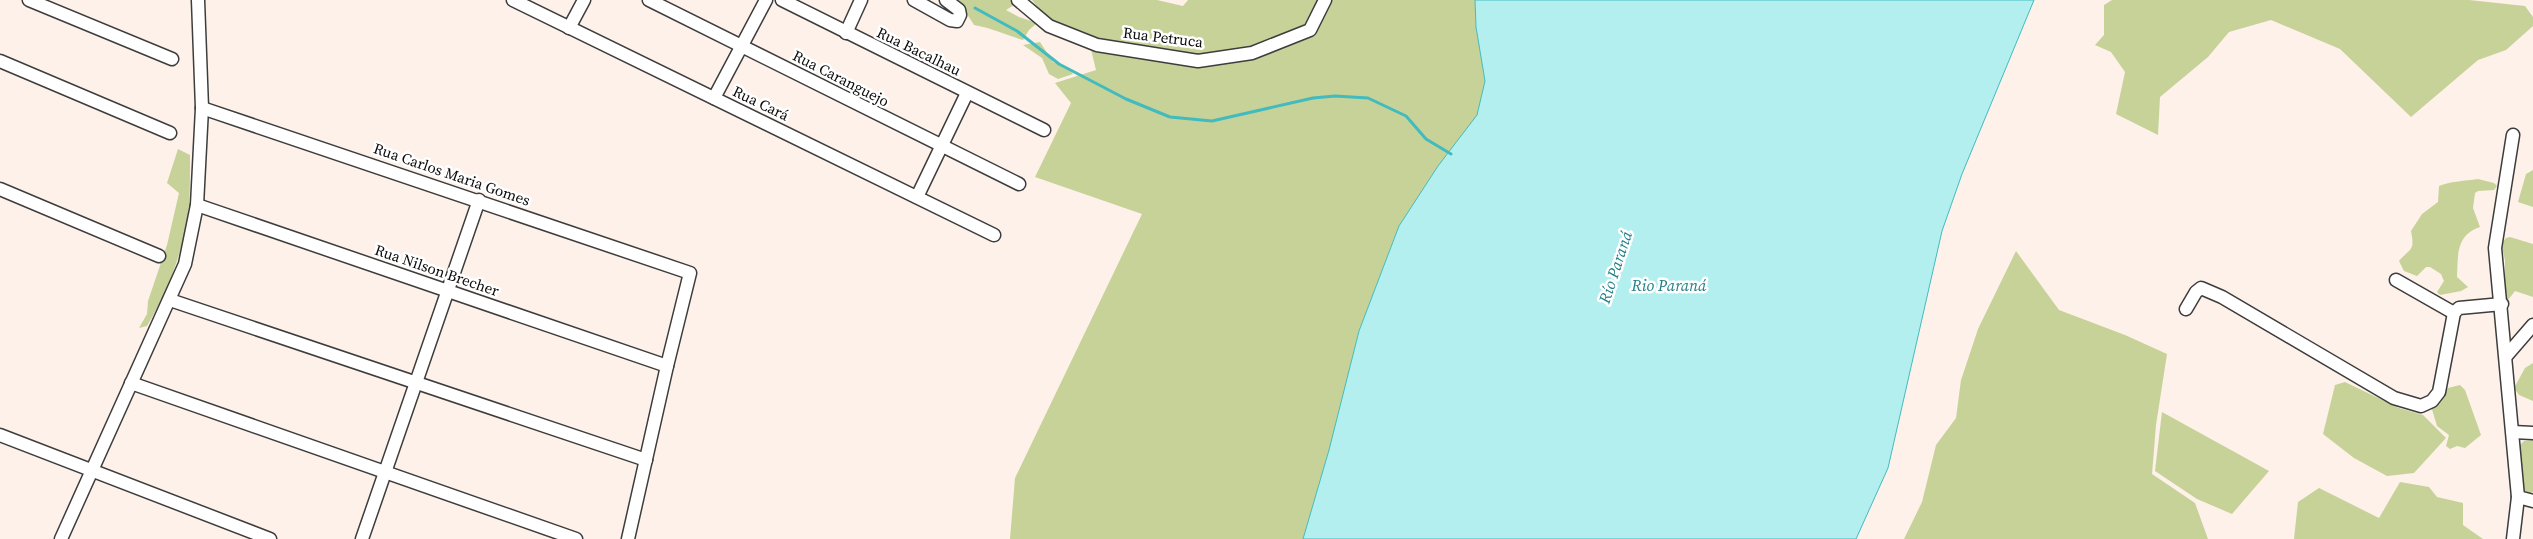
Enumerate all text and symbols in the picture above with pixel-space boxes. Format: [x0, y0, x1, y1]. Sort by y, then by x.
street label: Rua Bacalhau [873, 22, 965, 81]
street label: Rua Petruca [1122, 22, 1205, 52]
street label: Rua Caranguejo [789, 45, 893, 111]
street label: Rua Cará [729, 80, 793, 126]
street label: Rua Carlos Maria Gomes [371, 137, 533, 211]
water label: Río Paraná [1593, 227, 1637, 307]
street label: Rua Nilson Brecher [372, 239, 503, 301]
water label: Rio Paraná [1631, 274, 1707, 296]

